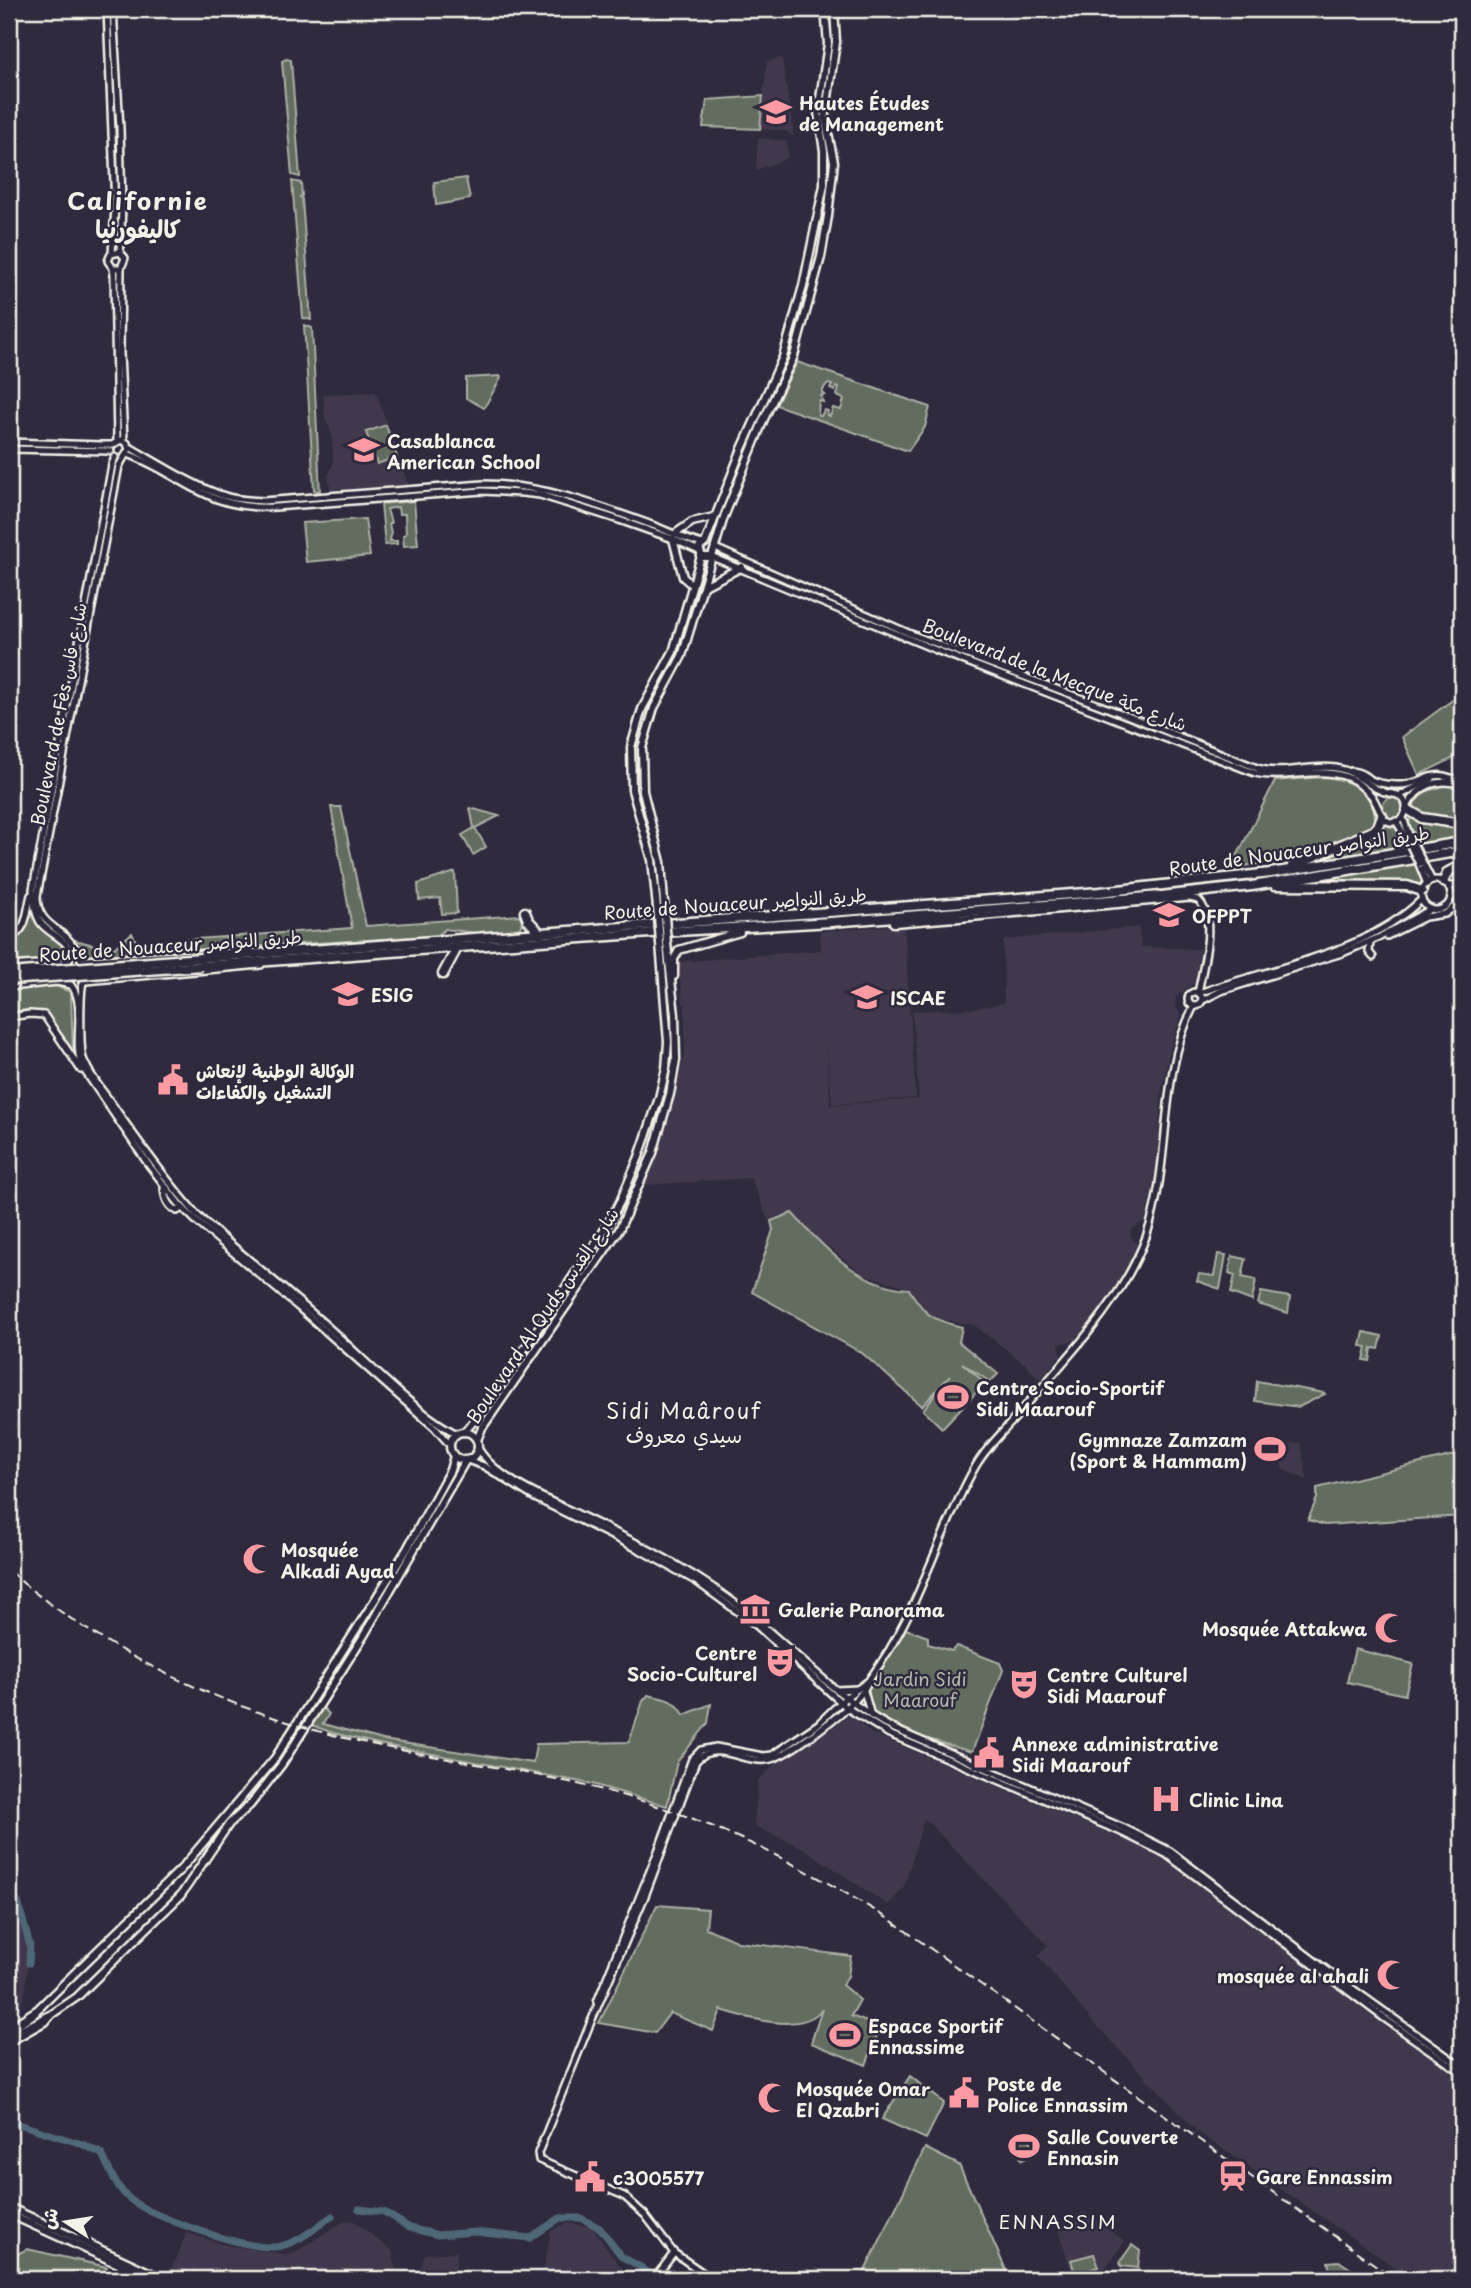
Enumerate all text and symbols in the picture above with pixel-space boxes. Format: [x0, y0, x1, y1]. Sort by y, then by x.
place label: Hautes Études de Management [799, 89, 944, 137]
school or university icon: Hautes Études de Management [759, 95, 793, 129]
district label: Californie كاليفورنيا [67, 182, 209, 246]
place label: Casablanca American School [386, 427, 540, 475]
school or university icon: Casablanca American School [347, 433, 381, 467]
street label: Boulevard de Fès شارع فاس [23, 600, 93, 828]
street label: Boulevard de la Mecque شارع مكة [919, 611, 1191, 737]
street label: Route de Nouaceur طريق النواصر [1167, 818, 1431, 882]
street label: Route de Nouaceur طريق النواصر [603, 880, 867, 926]
school or university icon: OFPPT [1152, 898, 1186, 932]
place label: OFPPT [1192, 902, 1253, 929]
street label: Route de Nouaceur طريق النواصر [38, 922, 302, 968]
school or university icon: ESIG [331, 977, 365, 1011]
school or university icon: ISCAE [850, 980, 884, 1014]
place label: ESIG [371, 981, 414, 1008]
place label: ISCAE [890, 984, 946, 1011]
place label: الوكالة الوطنية لإنعاش التشغيل والكفاءات [196, 1057, 354, 1105]
public building icon: الوكالة الوطنية لإنعاش التشغيل والكفاءات [156, 1063, 190, 1097]
street label: Boulevard Al Quds شارع القدس [459, 1202, 625, 1428]
place label: Centre Socio-Sportif Sidi Maarouf [976, 1374, 1165, 1422]
sports icon: Centre Socio-Sportif Sidi Maarouf [936, 1380, 970, 1414]
district label: Sidi Maârouf سيدي معروف [606, 1394, 762, 1451]
place label: Gymnaze Zamzam (Sport & Hammam) [1069, 1426, 1247, 1474]
sports icon: Gymnaze Zamzam (Sport & Hammam) [1253, 1432, 1287, 1466]
place label: Mosquée Alkadi Ayad [281, 1536, 395, 1584]
mosque icon: Mosquée Alkadi Ayad [241, 1542, 275, 1576]
museum icon: Galerie Panorama [738, 1592, 772, 1626]
place label: Galerie Panorama [778, 1596, 945, 1623]
mosque icon: Mosquée Attakwa [1373, 1611, 1407, 1645]
place label: Mosquée Attakwa [1202, 1615, 1367, 1642]
place label: Centre Socio-Culturel [627, 1639, 757, 1687]
theatre icon: Centre Socio-Culturel [763, 1645, 797, 1679]
place label: Centre Culturel Sidi Maarouf [1047, 1661, 1187, 1709]
park label: Jardin Sidi Maarouf [873, 1665, 967, 1713]
theatre icon: Centre Culturel Sidi Maarouf [1007, 1667, 1041, 1701]
place label: Annexe administrative Sidi Maarouf [1012, 1730, 1219, 1778]
public building icon: Annexe administrative Sidi Maarouf [972, 1736, 1006, 1770]
hospital icon: Clinic Lina [1149, 1782, 1183, 1816]
place label: Clinic Lina [1189, 1786, 1284, 1813]
mosque icon: mosquée al ahali [1375, 1958, 1409, 1992]
place label: mosquée al ahali [1217, 1962, 1369, 1989]
place label: Espace Sportif Ennassime [868, 2012, 1004, 2060]
sports icon: Espace Sportif Ennassime [828, 2018, 862, 2052]
place label: Poste de Police Ennassim [987, 2070, 1128, 2118]
place label: Mosquée Omar El Qzabri [796, 2075, 931, 2123]
public building icon: Poste de Police Ennassim [947, 2076, 981, 2110]
mosque icon: Mosquée Omar El Qzabri [756, 2081, 790, 2115]
place label: Salle Couverte Ennasin [1047, 2123, 1178, 2171]
sports icon: Salle Couverte Ennasin [1007, 2129, 1041, 2163]
station icon: Gare Ennassim [1216, 2159, 1250, 2193]
public building icon: c3005577 [573, 2160, 607, 2194]
place label: Gare Ennassim [1256, 2163, 1393, 2190]
place label: c3005577 [613, 2164, 705, 2191]
north arrow [32, 2186, 102, 2256]
text: ش [33, 2205, 64, 2231]
district label: ENNASSIM [998, 2207, 1118, 2235]

